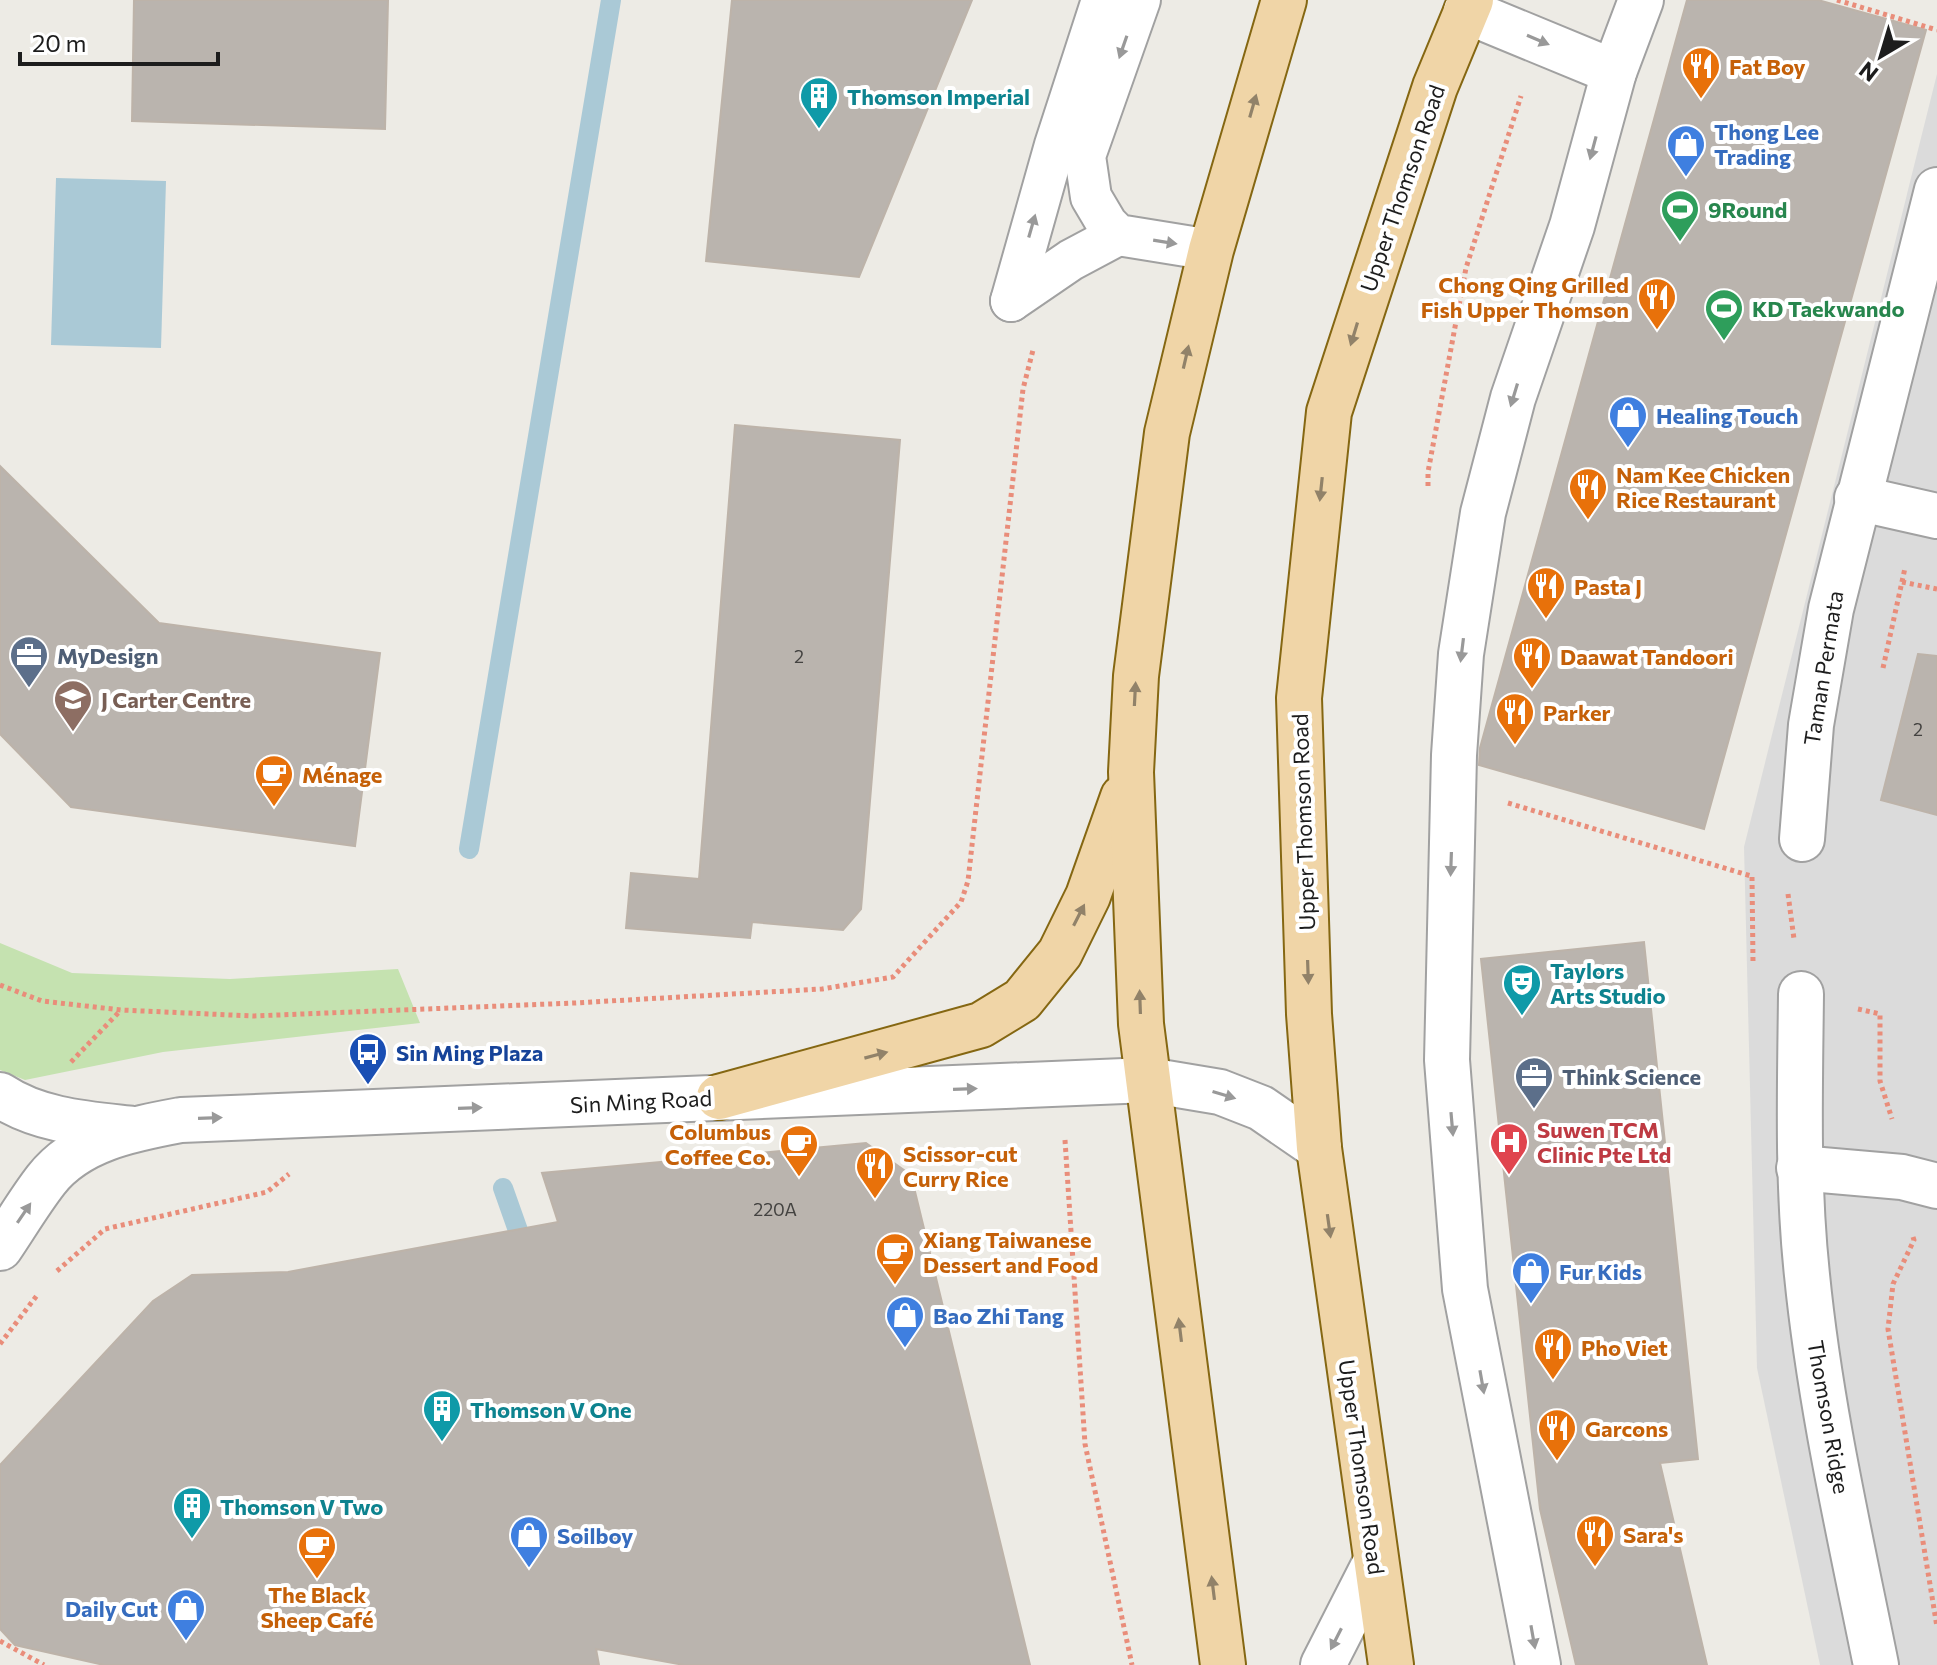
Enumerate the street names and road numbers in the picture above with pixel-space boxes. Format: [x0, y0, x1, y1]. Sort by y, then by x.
street label: Upper Thomson Road [1354, 81, 1450, 295]
street label: Taman Permata [1797, 589, 1849, 747]
street label: Upper Thomson Road [1286, 713, 1320, 931]
street label: Sin Ming Road [569, 1084, 713, 1118]
street label: Thomson Ridge [1802, 1338, 1856, 1496]
street label: Upper Thomson Road [1334, 1358, 1390, 1576]

